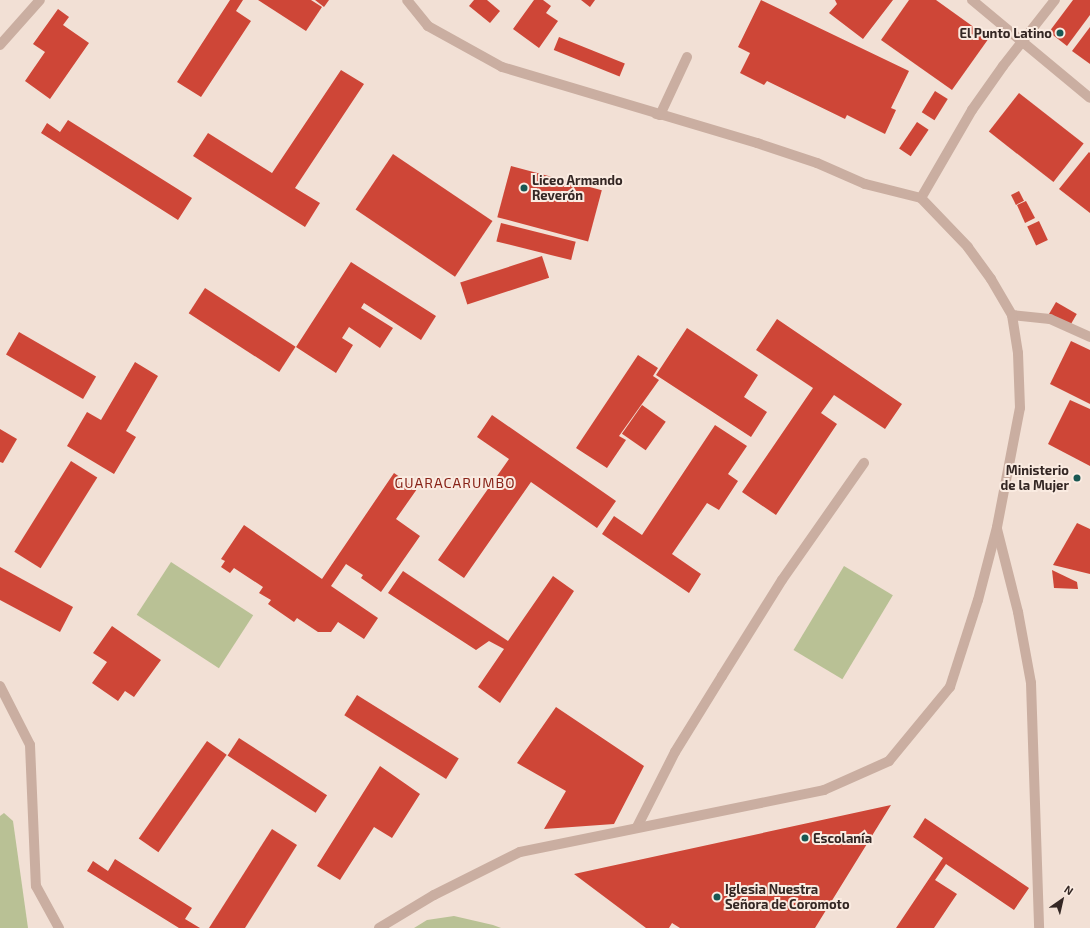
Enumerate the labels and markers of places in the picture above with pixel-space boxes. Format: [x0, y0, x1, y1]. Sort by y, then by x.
place label: El Punto Latino [959, 25, 1052, 41]
marker: El Punto Latino [1055, 28, 1065, 38]
place label: Liceo Armando Reverón [532, 173, 623, 204]
marker: Liceo Armando Reverón [519, 183, 529, 193]
place label: Ministerio de la Mujer [1001, 463, 1069, 494]
marker: Ministerio de la Mujer [1072, 473, 1082, 483]
place label: Escolanía [813, 830, 872, 846]
marker: Escolanía [800, 833, 810, 843]
place label: Iglesia Nuestra Señora de Coromoto [725, 882, 850, 913]
marker: Iglesia Nuestra Señora de Coromoto [712, 892, 722, 902]

